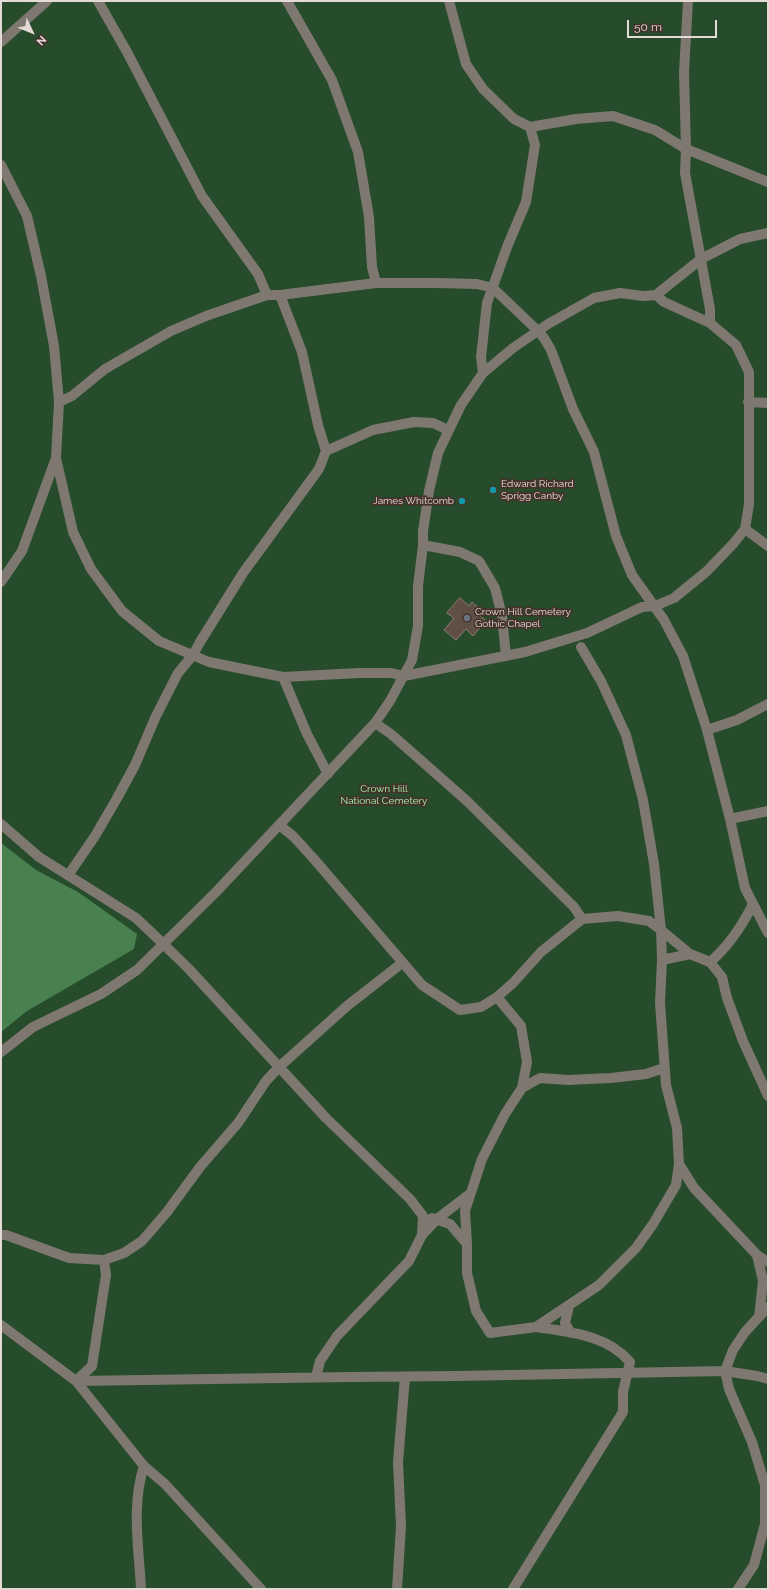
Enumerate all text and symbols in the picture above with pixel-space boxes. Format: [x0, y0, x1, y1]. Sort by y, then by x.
north arrow [12, 12, 52, 52]
scale bar [629, 12, 719, 38]
text: 50 m [634, 20, 662, 34]
text: N [34, 33, 49, 48]
place label: Edward Richard Sprigg Canby [501, 478, 574, 502]
marker: Edward Richard Sprigg Canby [488, 485, 498, 495]
place label: James Whitcomb [373, 495, 454, 507]
marker: James Whitcomb [457, 496, 467, 506]
place label: Crown Hill Cemetery Gothic Chapel [475, 606, 571, 630]
marker: Crown Hill Cemetery Gothic Chapel [462, 613, 472, 623]
park label: Crown Hill National Cemetery [341, 783, 427, 806]

